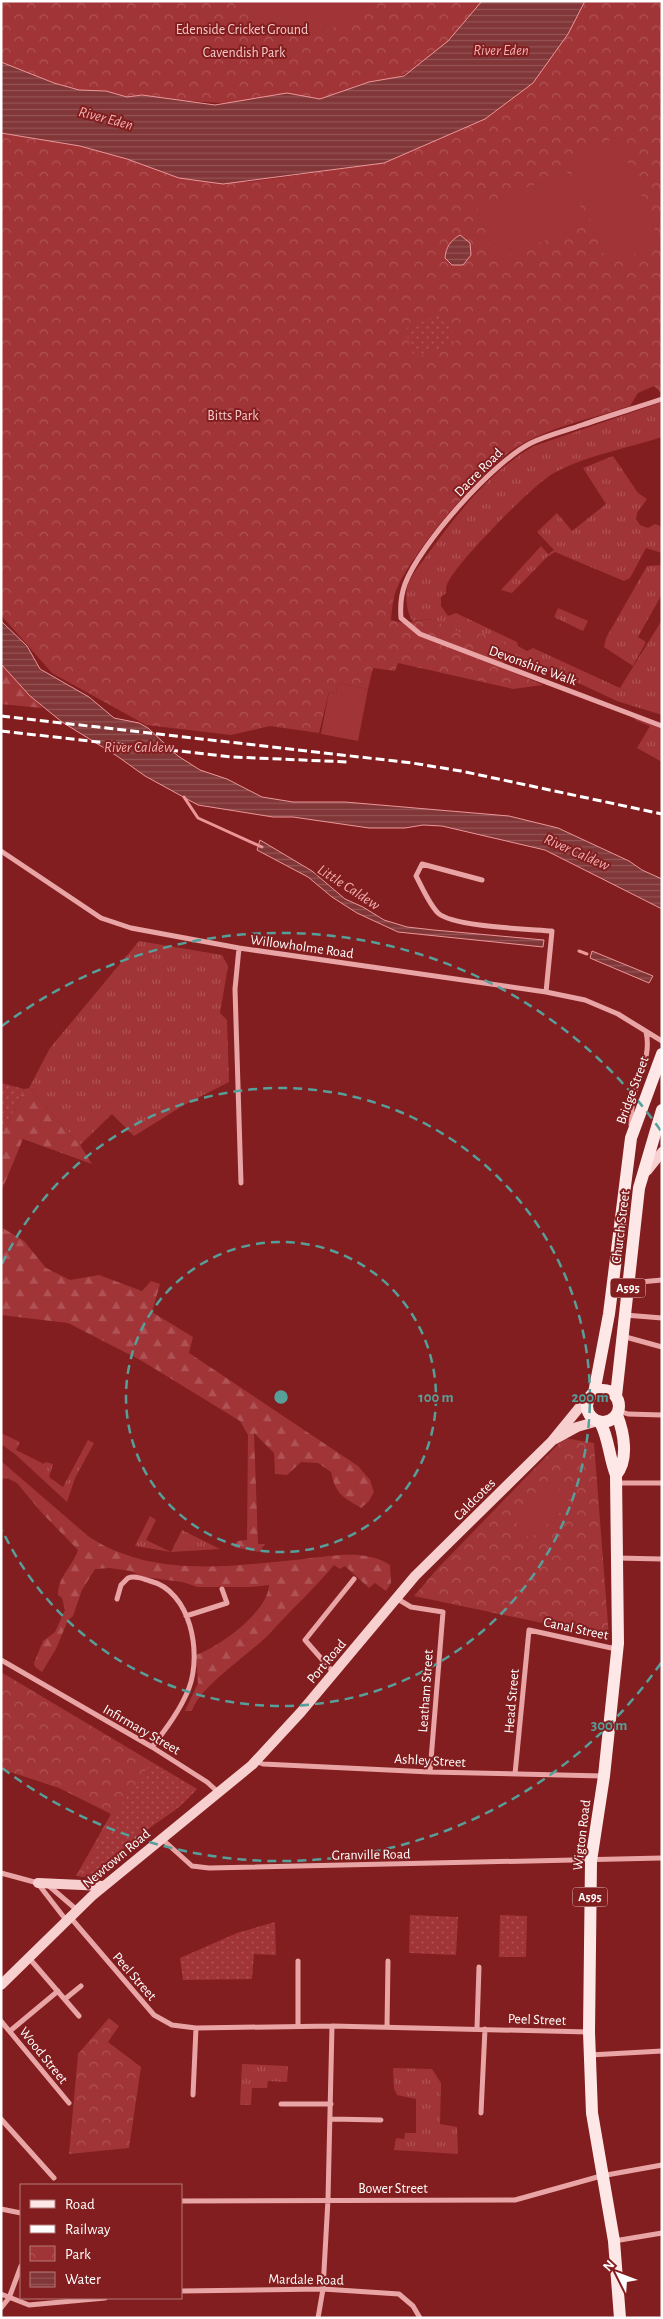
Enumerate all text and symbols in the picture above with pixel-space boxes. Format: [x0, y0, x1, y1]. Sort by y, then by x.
park label: Edenside Cricket Ground [176, 23, 308, 37]
water label: River Eden [473, 43, 529, 58]
park label: Cavendish Park [203, 46, 286, 60]
water label: River Eden [77, 104, 135, 133]
park label: Bitts Park [207, 409, 259, 423]
street label: Dacre Road [452, 446, 506, 500]
street label: Devonshire Walk [487, 644, 579, 689]
water label: River Caldew [104, 740, 175, 755]
water label: River Caldew [542, 831, 612, 874]
water label: Little Caldew [315, 862, 383, 913]
street label: Willowholme Road [249, 933, 354, 961]
street label: Bridge Street [614, 1054, 652, 1126]
street label: Church Street [610, 1189, 633, 1265]
road number: A595 [610, 1278, 646, 1298]
centre of rings [272, 1388, 290, 1406]
text: 100 m [418, 1390, 454, 1405]
text: 200 m [571, 1390, 609, 1405]
street label: Caldcotes [451, 1476, 498, 1523]
street label: Canal Street [542, 1615, 610, 1643]
street label: Port Road [305, 1637, 349, 1686]
street label: Leatham Street [416, 1649, 436, 1733]
street label: Head Street [502, 1668, 522, 1734]
street label: Infirmary Street [101, 1702, 183, 1758]
text: 300 m [591, 1718, 627, 1733]
street label: Ashley Street [394, 1752, 467, 1770]
street label: Wigton Road [571, 1799, 593, 1871]
street label: Newtown Road [80, 1827, 153, 1891]
street label: Granville Road [332, 1847, 410, 1863]
road number: A595 [572, 1888, 608, 1906]
street label: Peel Street [110, 1950, 159, 2004]
street label: Peel Street [508, 2012, 567, 2028]
street label: Wood Street [16, 2025, 70, 2087]
street label: Bower Street [358, 2182, 428, 2196]
legend [20, 2184, 182, 2299]
text: Road [65, 2197, 95, 2212]
text: Railway [65, 2222, 111, 2237]
text: Park [65, 2247, 91, 2262]
north arrow [593, 2249, 643, 2299]
text: N [601, 2258, 618, 2274]
text: Water [65, 2272, 101, 2287]
street label: Mardale Road [268, 2272, 344, 2288]

